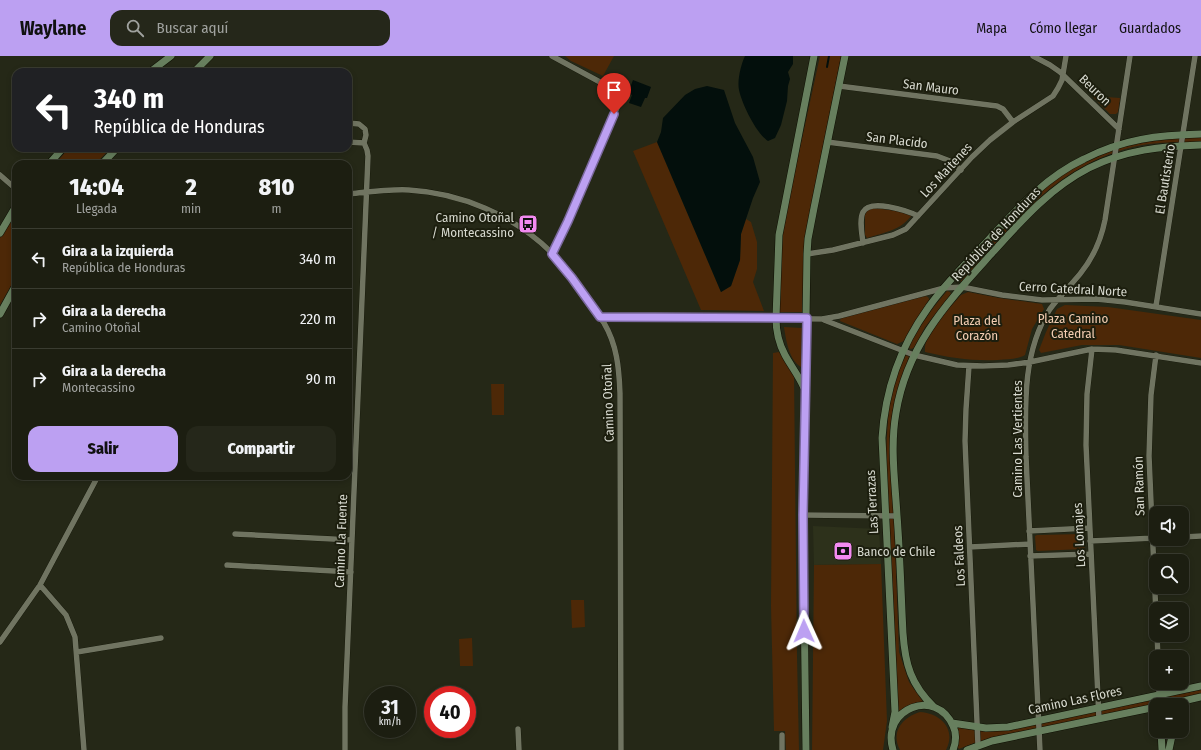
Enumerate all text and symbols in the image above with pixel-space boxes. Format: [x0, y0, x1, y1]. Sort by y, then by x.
search box [110, 10, 390, 46]
text: Waylane [20, 17, 86, 40]
icon: search [124, 17, 146, 39]
text: Buscar aquí [156, 19, 228, 37]
text: Mapa [976, 20, 1007, 37]
text: Cómo llegar [1029, 20, 1097, 37]
text: Guardados [1119, 20, 1181, 37]
street label: Beuron [1076, 71, 1114, 109]
pin [597, 73, 631, 114]
street label: San Mauro [902, 76, 960, 98]
icon: arrive [603, 79, 625, 101]
text: 340 m [94, 82, 164, 115]
icon: left [28, 84, 80, 136]
text: República de Honduras [94, 116, 265, 138]
street label: San Placido [865, 129, 929, 151]
street label: Los Maitenes [917, 139, 975, 200]
street label: El Bautisterio [1152, 143, 1178, 215]
text: 14:04 [69, 173, 124, 201]
text: 2 [186, 173, 197, 201]
text: 810 [259, 173, 295, 201]
street label: República de Honduras [948, 183, 1044, 284]
text: Llegada [76, 201, 117, 216]
text: min [181, 201, 201, 216]
text: m [272, 201, 282, 216]
place label: Camino Otoñal / Montecassino [432, 210, 515, 240]
bus stop icon: Camino Otoñal / Montecassino [517, 213, 539, 235]
text: Gira a la izquierda [62, 242, 174, 260]
icon: left [28, 248, 50, 270]
text: 340 m [299, 250, 336, 268]
text: República de Honduras [62, 260, 185, 275]
street label: Cerro Catedral Norte [1019, 279, 1127, 299]
text: Gira a la derecha [62, 302, 166, 320]
icon: right [28, 308, 50, 330]
text: 220 m [300, 310, 336, 328]
park label: Plaza Camino Catedral [1038, 311, 1108, 341]
park label: Plaza del Corazón [953, 313, 1001, 343]
text: Camino Otoñal [62, 320, 140, 335]
text: Gira a la derecha [62, 362, 166, 380]
street label: Camino Otoñal [599, 363, 617, 442]
icon: right [28, 368, 50, 390]
text: 90 m [306, 370, 336, 388]
text: Montecassino [62, 380, 135, 395]
street label: Camino Las Vertientes [1010, 380, 1025, 498]
button: Salir [28, 426, 178, 472]
button: Compartir [186, 426, 336, 472]
street label: San Ramón [1130, 456, 1148, 516]
street label: Las Terrazas [863, 469, 881, 534]
street label: Camino La Fuente [332, 494, 350, 588]
street label: Los Lomajes [1070, 502, 1088, 568]
map controls [1149, 506, 1189, 738]
button: sound [1149, 506, 1189, 546]
street label: Los Faldeos [950, 525, 968, 587]
bank icon: Banco de Chile [832, 540, 854, 562]
place label: Banco de Chile [857, 544, 935, 559]
button: search [1149, 554, 1189, 594]
button: layers [1149, 602, 1189, 642]
position arrow [783, 610, 825, 652]
button: + [1149, 650, 1189, 690]
street label: Camino Las Flores [1027, 683, 1124, 717]
speed limit sign: 40 [424, 686, 476, 738]
text: 31 [381, 695, 399, 719]
button: − [1149, 698, 1189, 738]
text: km/h [379, 716, 401, 728]

